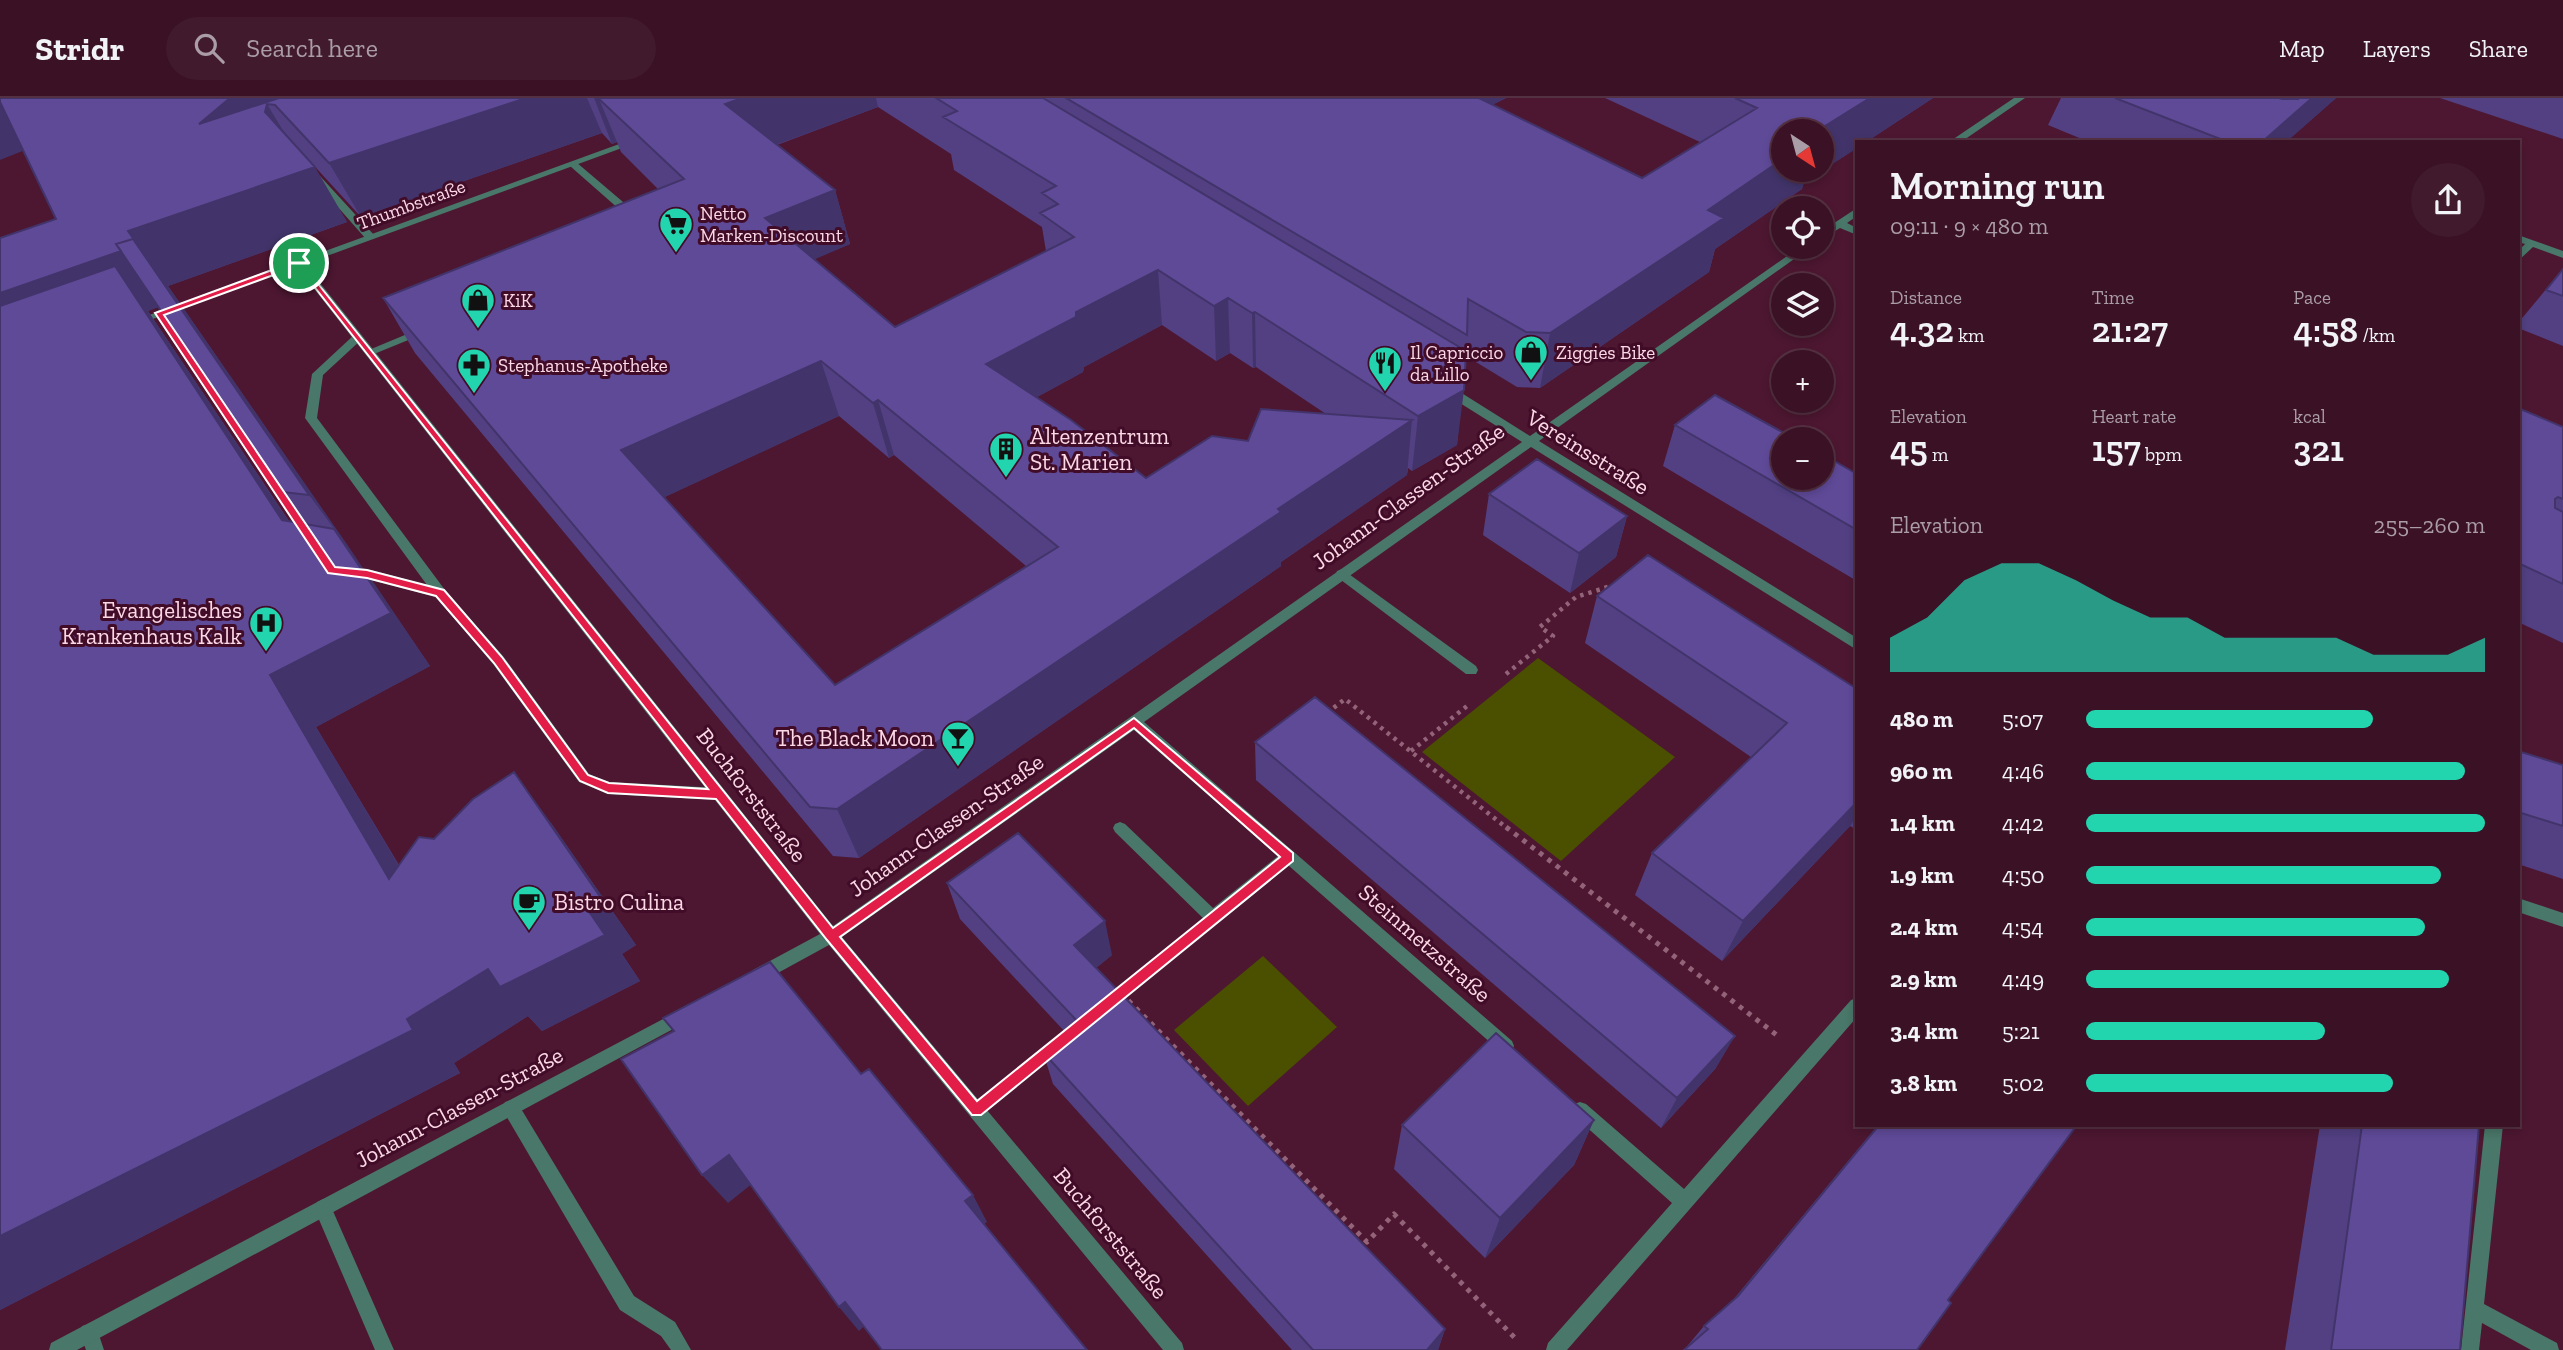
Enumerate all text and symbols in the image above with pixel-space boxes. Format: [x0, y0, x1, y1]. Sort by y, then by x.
search box [166, 17, 656, 80]
text: Stridr [35, 29, 124, 68]
icon: search [190, 29, 228, 67]
text: Search here [246, 32, 378, 64]
text: Map [2279, 34, 2325, 63]
text: Layers [2363, 34, 2431, 63]
text: Share [2469, 34, 2528, 63]
north arrow [1771, 119, 1834, 182]
map controls [1771, 119, 1834, 490]
text: Morning run [1890, 163, 2105, 209]
button: share [2411, 163, 2485, 237]
street label: Thumbstraße [354, 174, 468, 235]
button: locate [1771, 196, 1834, 259]
place label: Netto Marken-Discount [700, 202, 843, 247]
supermarket icon: Netto Marken-Discount [657, 205, 695, 254]
text: 09:11 · 9 × 480 m [1890, 212, 2048, 240]
pin [269, 233, 329, 293]
icon: arrive [280, 244, 318, 282]
button: layers [1771, 273, 1834, 336]
shop icon: KiK [459, 281, 497, 330]
text: Distance [1890, 286, 1962, 309]
text: Time [2092, 286, 2134, 309]
text: Pace [2293, 286, 2331, 309]
place label: KiK [503, 289, 534, 312]
text: 4.32 [1890, 309, 1954, 351]
text: 21:27 [2092, 309, 2168, 351]
text: 4:58 [2293, 309, 2358, 351]
text: km [1954, 324, 1984, 347]
text: /km [2358, 324, 2395, 347]
shop icon: Ziggies Bike [1512, 333, 1550, 382]
place label: Il Capriccio da Lillo [1410, 341, 1504, 386]
place label: Ziggies Bike [1556, 341, 1655, 364]
restaurant icon: Il Capriccio da Lillo [1366, 344, 1404, 393]
pharmacy icon: Stephanus-Apotheke [455, 346, 493, 395]
button: + [1771, 350, 1834, 413]
place label: Stephanus-Apotheke [498, 354, 668, 377]
street label: Vereinsstraße [1521, 403, 1655, 501]
text: Elevation [1890, 405, 1967, 428]
text: Heart rate [2092, 405, 2176, 428]
text: kcal [2293, 405, 2326, 428]
street label: Johann-Classen-Straße [1306, 417, 1510, 575]
place label: Altenzentrum St. Marien [1030, 422, 1169, 476]
button: − [1771, 427, 1834, 490]
text: 45 [1890, 428, 1928, 470]
text: 157 [2092, 428, 2141, 470]
text: 321 [2293, 428, 2344, 470]
building icon: Altenzentrum St. Marien [987, 430, 1025, 479]
text: m [1928, 443, 1948, 466]
text: bpm [2141, 443, 2182, 466]
text: Elevation [1890, 511, 1983, 539]
text: 255–260 m [2374, 511, 2485, 539]
place label: Evangelisches Krankenhaus Kalk [62, 596, 242, 650]
hospital icon: Evangelisches Krankenhaus Kalk [247, 604, 285, 653]
text: 480 m [1890, 705, 1953, 733]
text: 5:07 [2002, 705, 2043, 733]
bar icon: The Black Moon [939, 719, 977, 768]
street label: Buchforststraße [691, 722, 813, 868]
place label: The Black Moon [776, 724, 934, 752]
street label: Johann-Classen-Straße [843, 747, 1049, 903]
text: 960 m [1890, 757, 1952, 785]
text: 4:46 [2002, 757, 2044, 785]
text: 1.4 km [1890, 809, 1955, 837]
text: 4:42 [2002, 809, 2044, 837]
text: 1.9 km [1890, 861, 1954, 889]
text: 4:50 [2002, 861, 2045, 889]
street label: Steinmetzstraße [1353, 878, 1497, 1008]
cafe icon: Bistro Culina [510, 883, 548, 932]
place label: Bistro Culina [554, 888, 684, 916]
text: 2.4 km [1890, 913, 1958, 941]
text: 4:54 [2002, 913, 2044, 941]
text: 2.9 km [1890, 965, 1957, 993]
text: 4:49 [2002, 965, 2044, 993]
text: 3.4 km [1890, 1017, 1958, 1045]
text: 5:21 [2002, 1017, 2040, 1045]
street label: Johann-Classen-Straße [350, 1040, 568, 1174]
text: 3.8 km [1890, 1069, 1957, 1097]
text: 5:02 [2002, 1069, 2044, 1097]
street label: Buchforststraße [1048, 1162, 1174, 1304]

